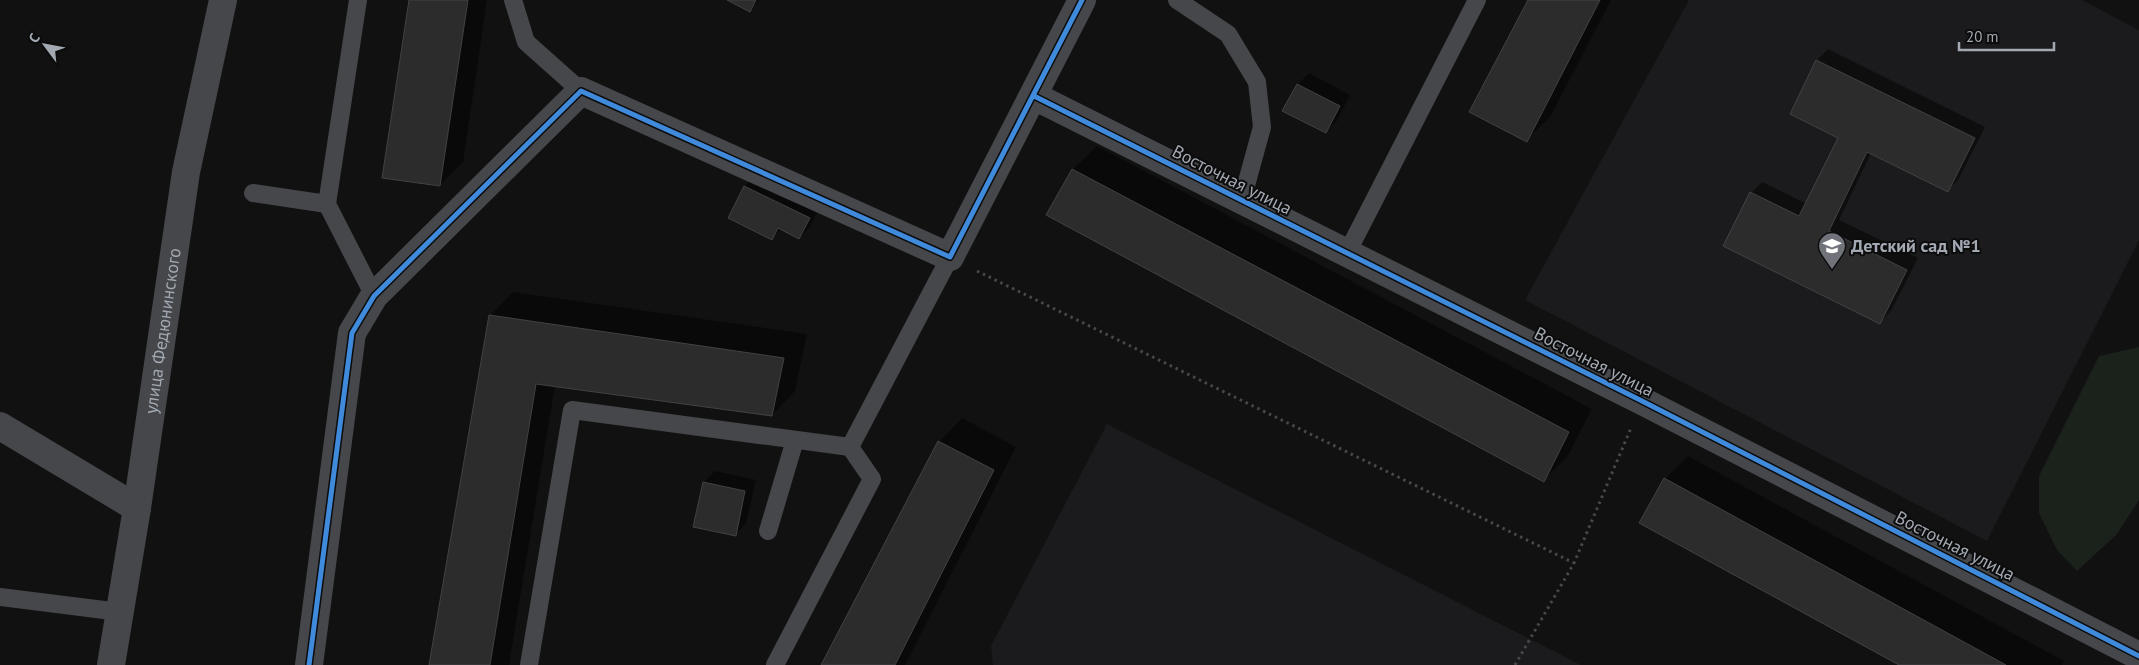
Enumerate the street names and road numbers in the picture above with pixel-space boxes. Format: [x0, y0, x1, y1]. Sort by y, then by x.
street label: Восточная улица [1169, 140, 1296, 220]
street label: улица Федюнинского [139, 246, 186, 416]
street label: Восточная улица [1531, 322, 1658, 402]
street label: Восточная улица [1892, 506, 2019, 586]

